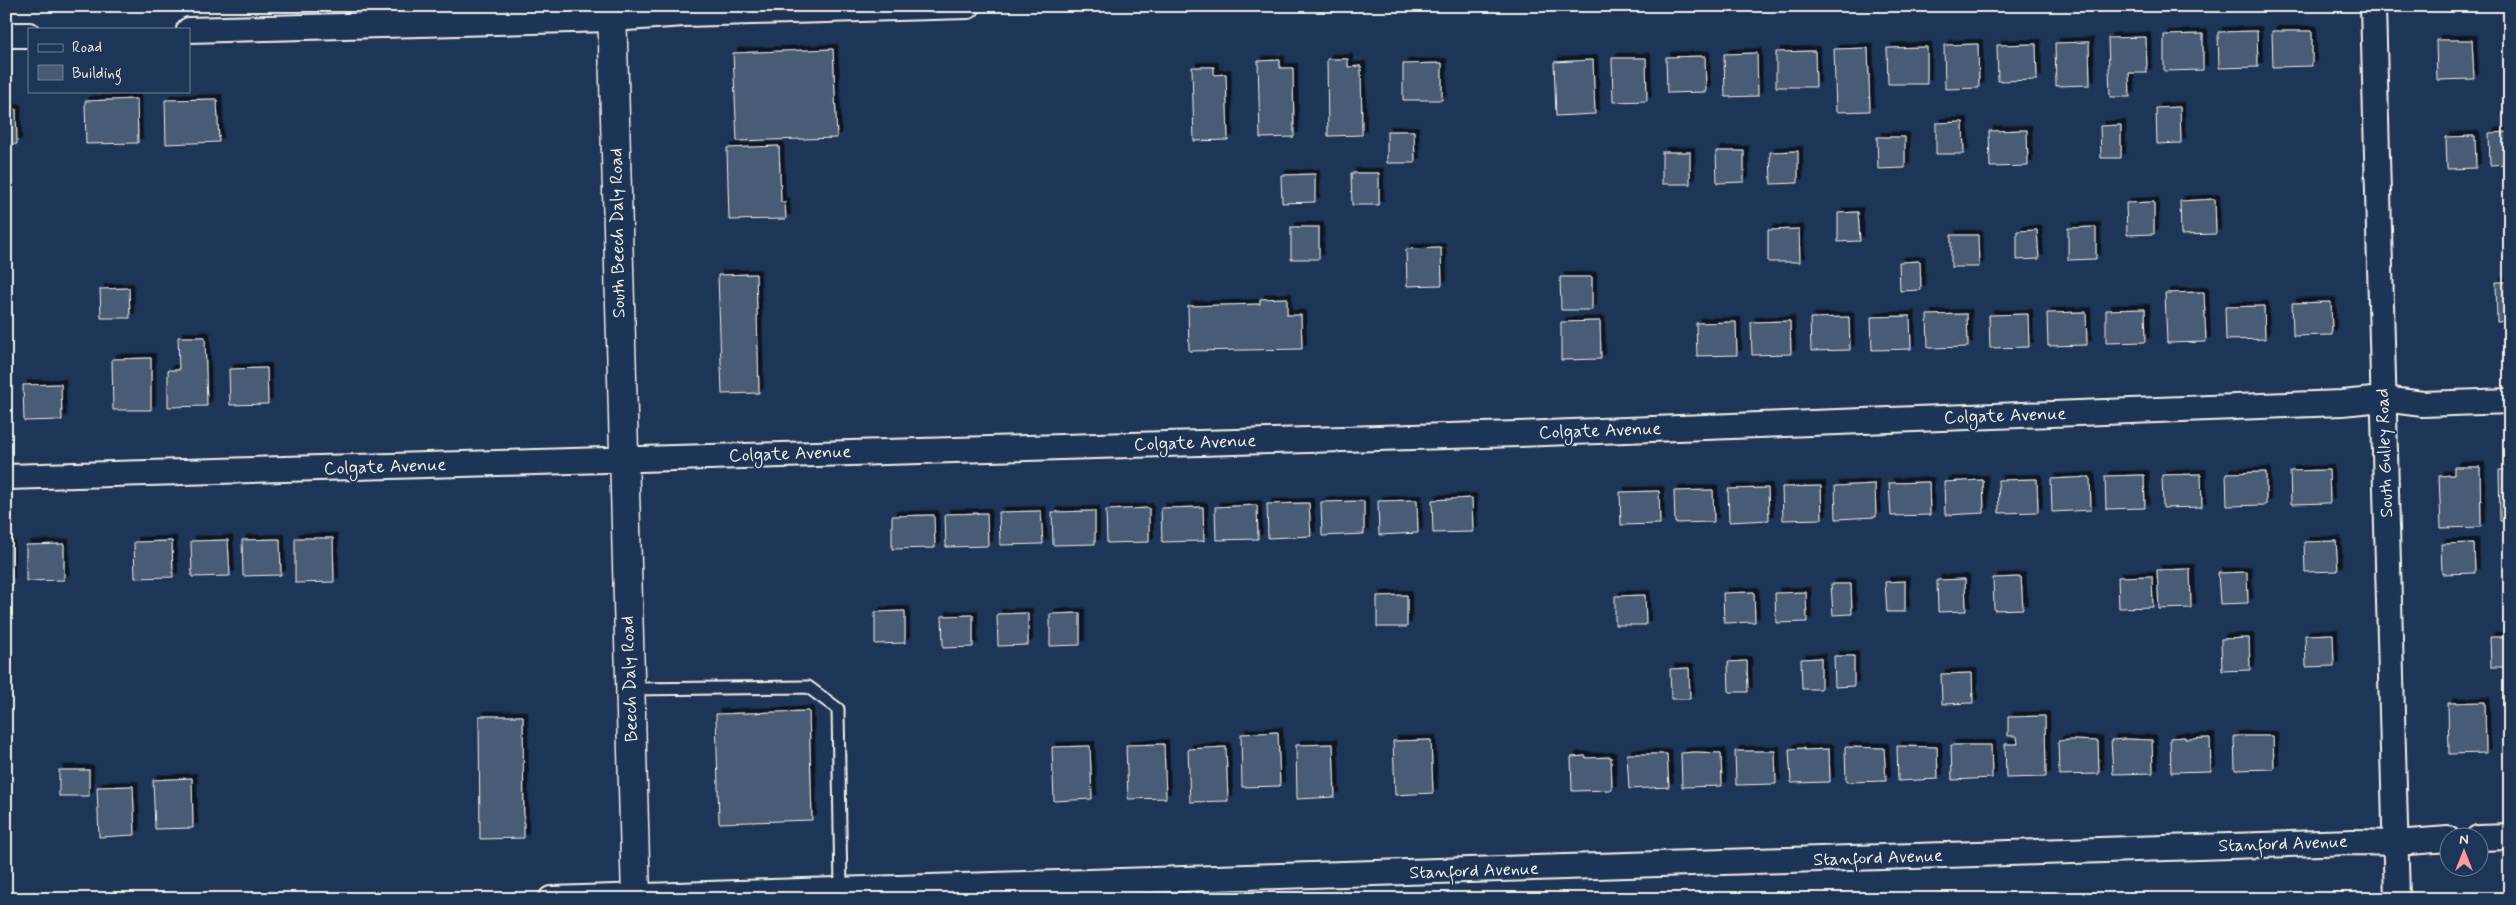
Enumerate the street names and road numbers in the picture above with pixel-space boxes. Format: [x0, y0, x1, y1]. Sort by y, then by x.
street label: South Beech Daly Road [605, 148, 631, 318]
street label: South Gulley Road [2371, 388, 2399, 518]
street label: Colgate Avenue [1944, 402, 2067, 431]
street label: Colgate Avenue [1539, 417, 1662, 446]
street label: Colgate Avenue [1134, 429, 1257, 458]
street label: Colgate Avenue [729, 440, 852, 469]
street label: Colgate Avenue [324, 453, 447, 482]
street label: Beech Daly Road [616, 616, 644, 742]
street label: Stanford Avenue [2218, 830, 2348, 860]
street label: Stanford Avenue [1813, 844, 1943, 874]
street label: Stanford Avenue [1409, 857, 1539, 887]

